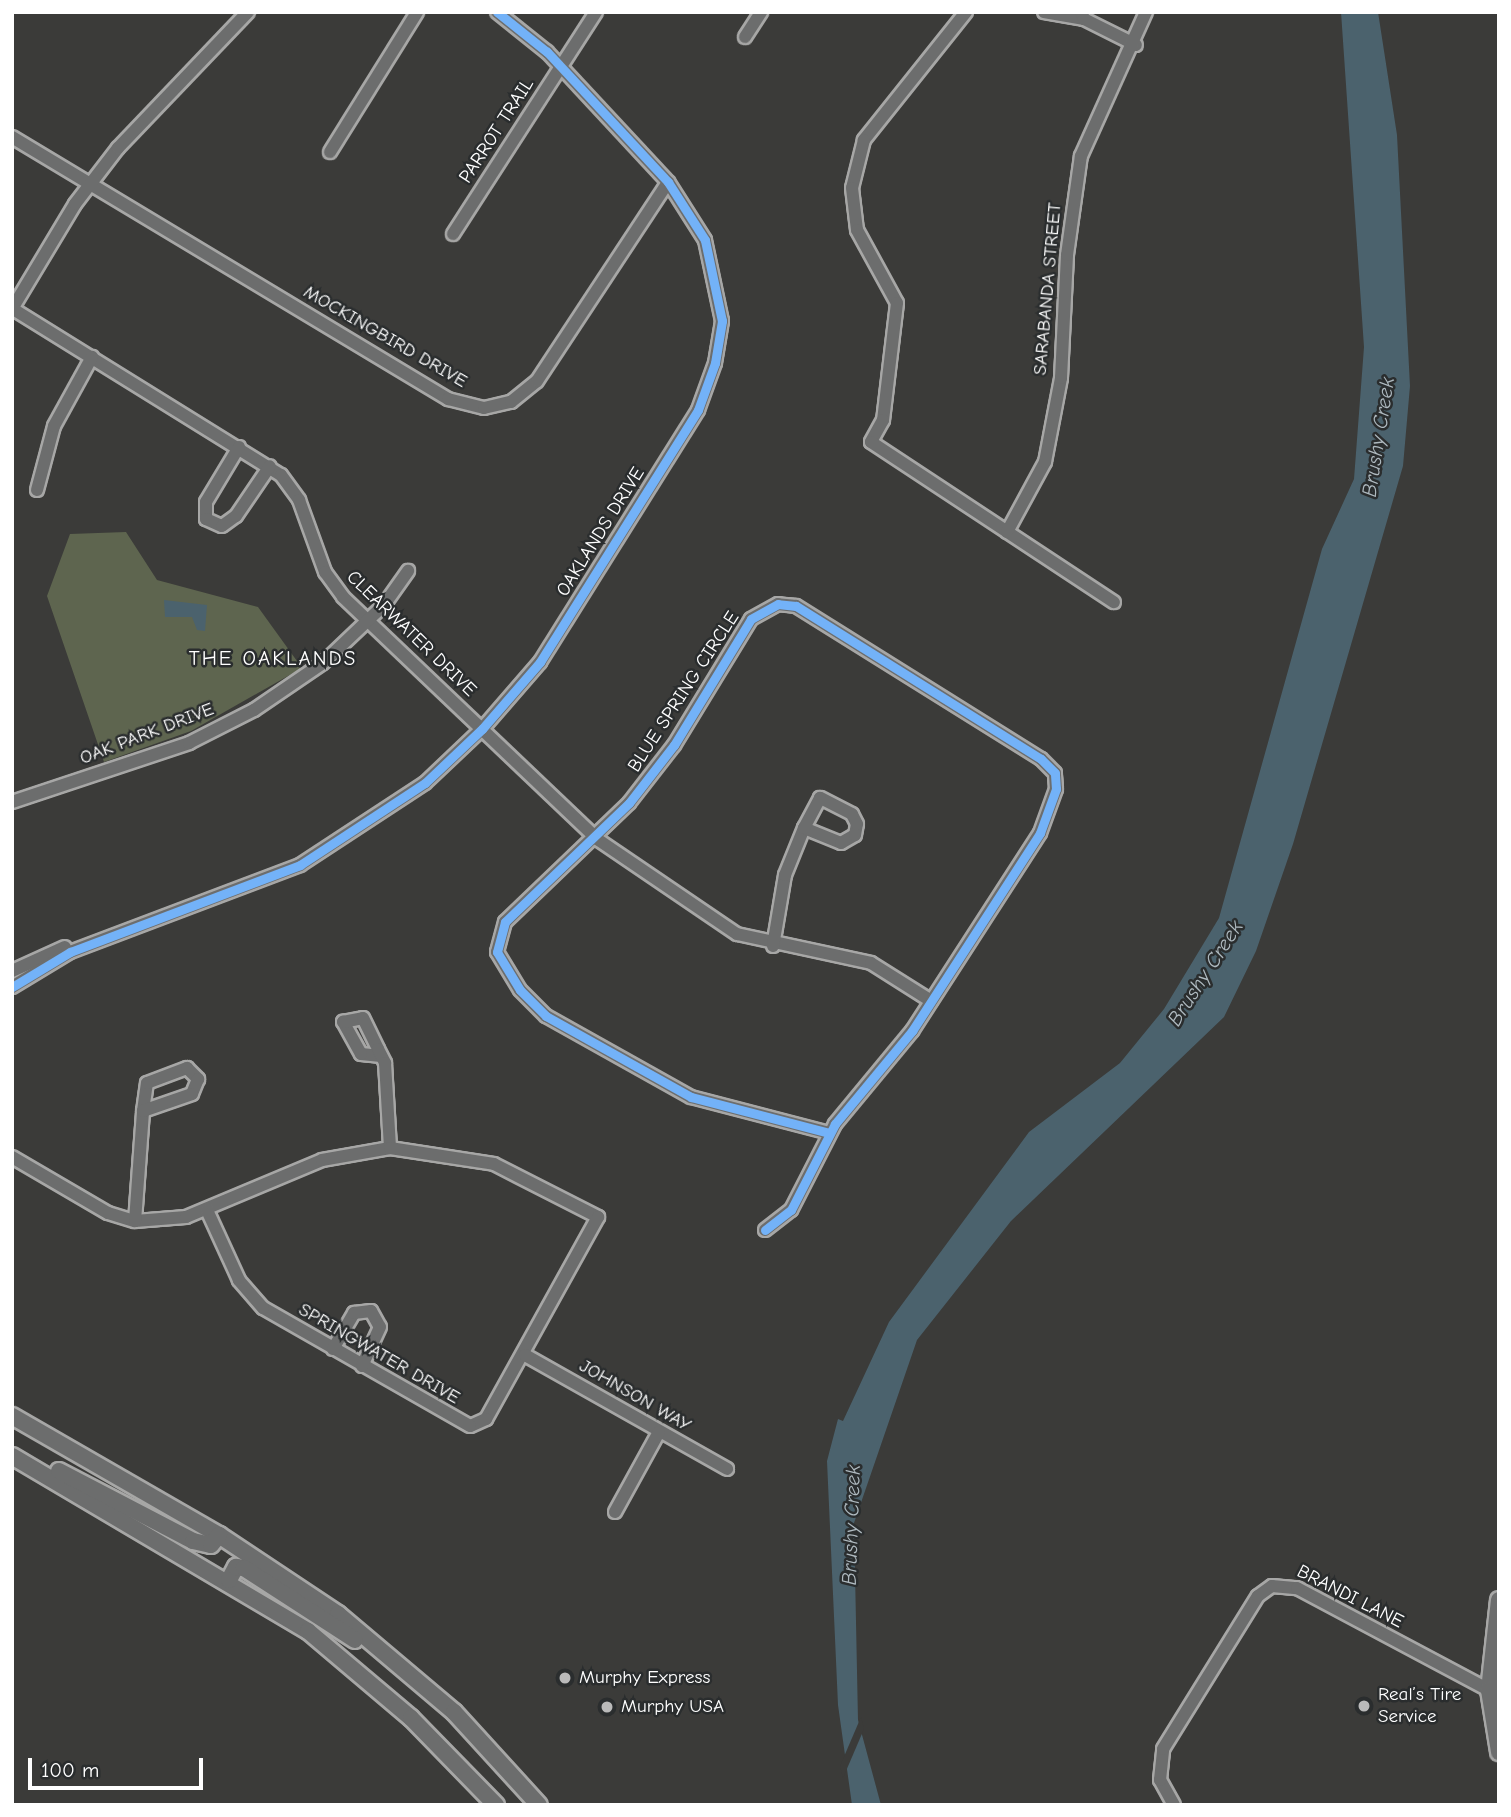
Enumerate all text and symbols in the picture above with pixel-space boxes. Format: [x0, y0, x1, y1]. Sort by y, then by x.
street label: PARROT TRAIL [455, 74, 539, 188]
street label: SARABANDA STREET [1029, 202, 1067, 376]
street label: MOCKINGBIRD DRIVE [299, 281, 471, 393]
water label: Brushy Creek [1356, 375, 1400, 499]
street label: OAKLANDS DRIVE [552, 463, 650, 601]
street label: CLEARWATER DRIVE [341, 566, 481, 702]
street label: BLUE SPRING CIRCLE [624, 607, 744, 777]
district label: THE OAKLANDS [190, 645, 356, 671]
street label: OAK PARK DRIVE [77, 698, 217, 770]
water label: Brushy Creek [1162, 916, 1248, 1030]
street label: SPRINGWATER DRIVE [294, 1298, 464, 1410]
street label: JOHNSON WAY [575, 1355, 695, 1437]
water label: Brushy Creek [836, 1464, 866, 1586]
street label: BRANDI LANE [1293, 1560, 1407, 1634]
place label: Murphy Express [579, 1667, 710, 1689]
marker: Murphy Express [557, 1670, 573, 1686]
place label: Real’s Tire Service [1378, 1684, 1461, 1728]
place label: Murphy USA [621, 1696, 724, 1718]
marker: Real’s Tire Service [1356, 1698, 1372, 1714]
marker: Murphy USA [599, 1699, 615, 1715]
scale bar [32, 1744, 206, 1788]
text: 100 m [41, 1758, 99, 1782]

